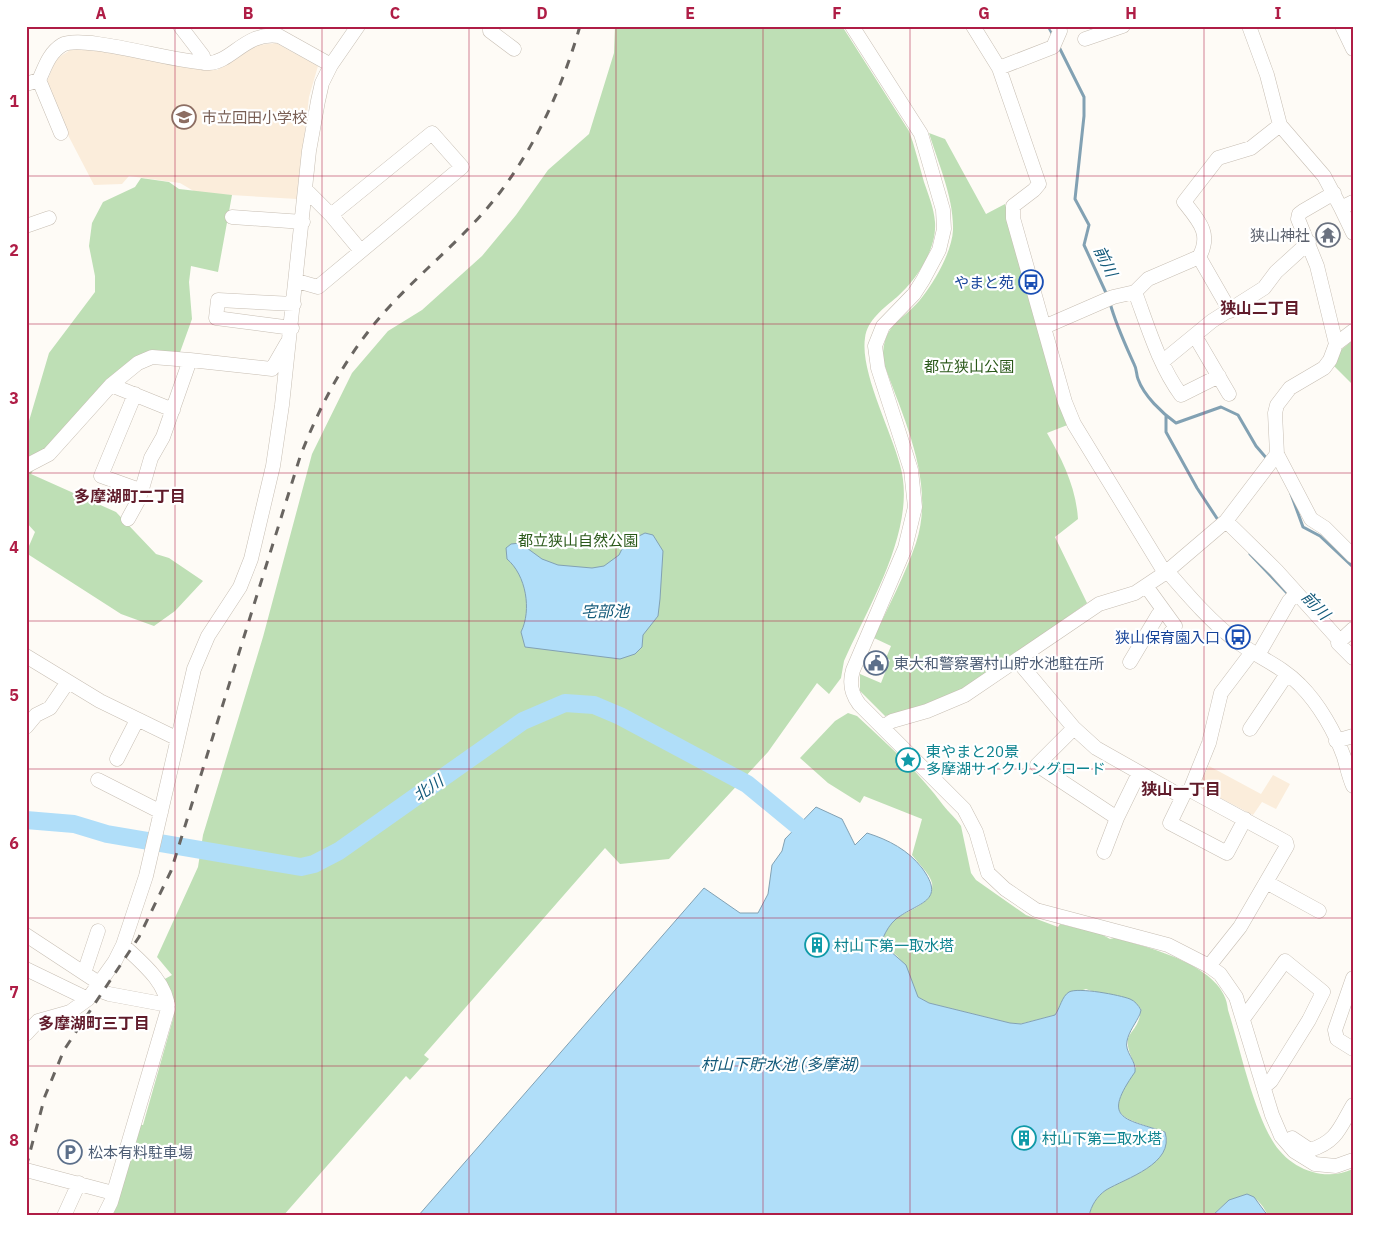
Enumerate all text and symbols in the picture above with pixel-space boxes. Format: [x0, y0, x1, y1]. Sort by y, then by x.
text: A [96, 3, 107, 23]
text: B [243, 3, 254, 23]
text: C [390, 3, 400, 23]
text: D [536, 3, 548, 23]
text: E [685, 3, 695, 23]
text: F [832, 3, 842, 23]
text: G [978, 3, 990, 23]
text: H [1125, 3, 1137, 23]
text: I [1275, 3, 1282, 23]
text: 1 [9, 91, 19, 111]
school or university icon: 市立回田小学校 [171, 104, 197, 130]
place label: 市立回田小学校 [202, 108, 307, 127]
temple icon: 狭山神社 [1315, 222, 1341, 248]
place label: 狭山神社 [1250, 226, 1310, 245]
text: 2 [9, 240, 19, 260]
water label: 前川 [1090, 242, 1123, 282]
bus stop icon: やまと苑 [1018, 269, 1044, 295]
place label: やまと苑 [954, 273, 1014, 292]
district label: 狭山二丁目 [1220, 298, 1300, 318]
park label: 都立狭山公園 [924, 357, 1014, 376]
text: 3 [9, 388, 19, 408]
district label: 多摩湖町二丁目 [74, 486, 186, 506]
park label: 都立狭山自然公園 [518, 531, 638, 550]
text: 4 [9, 537, 19, 557]
water label: 前川 [1298, 587, 1336, 625]
water label: 宅部池 [581, 601, 631, 621]
bus stop icon: 狭山保育園入口 [1225, 624, 1251, 650]
place label: 狭山保育園入口 [1115, 628, 1220, 647]
public building icon: 東大和警察署村山貯水池駐在所 [863, 650, 889, 676]
place label: 東大和警察署村山貯水池駐在所 [894, 654, 1104, 673]
text: 5 [9, 685, 19, 705]
place label: 東やまと20景 多摩湖サイクリングロード [926, 742, 1106, 778]
place icon: 東やまと20景 多摩湖サイクリングロード [895, 747, 921, 773]
water label: 北川 [409, 769, 448, 805]
district label: 狭山一丁目 [1141, 779, 1221, 799]
text: 6 [9, 833, 19, 853]
building icon: 村山下第一取水塔 [804, 932, 830, 958]
place label: 村山下第一取水塔 [834, 936, 954, 955]
text: 7 [9, 982, 19, 1002]
district label: 多摩湖町三丁目 [38, 1013, 150, 1033]
water label: 村山下貯水池 (多摩湖) [701, 1054, 859, 1074]
building icon: 村山下第二取水塔 [1011, 1125, 1037, 1151]
place label: 村山下第二取水塔 [1042, 1129, 1162, 1148]
text: 8 [9, 1130, 19, 1150]
parking icon: 松本有料駐車場 [57, 1139, 83, 1165]
place label: 松本有料駐車場 [88, 1143, 193, 1162]

